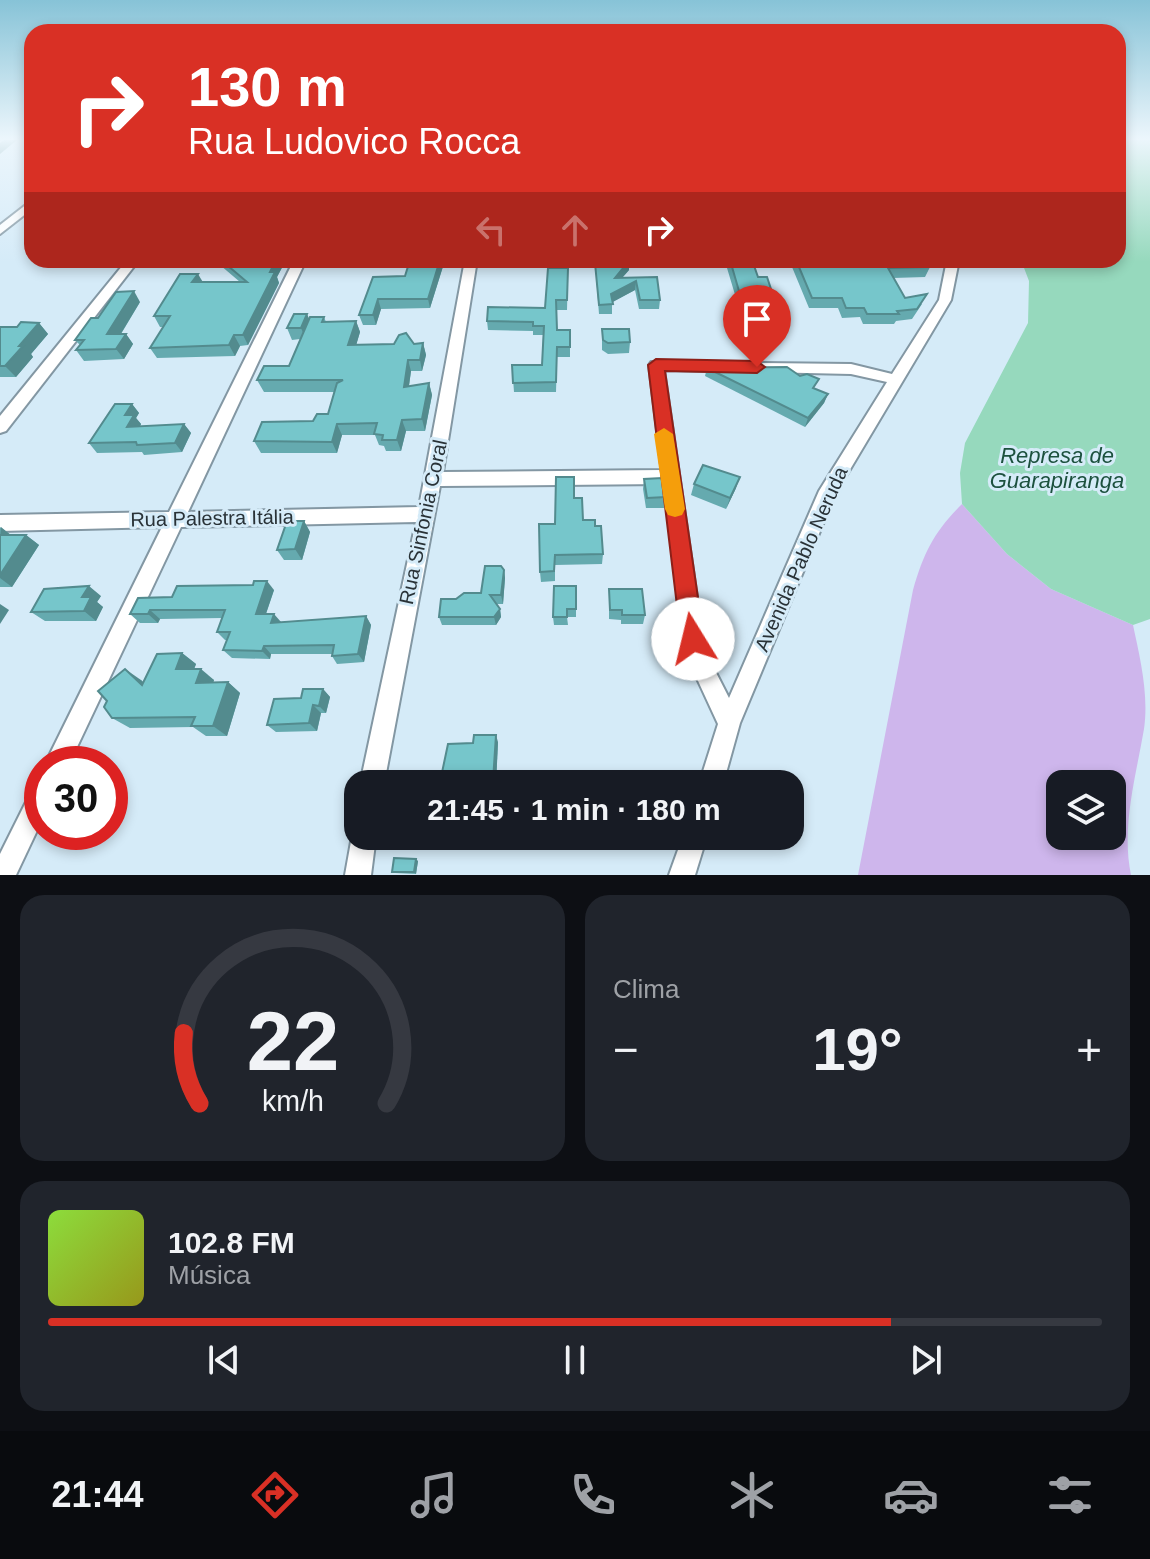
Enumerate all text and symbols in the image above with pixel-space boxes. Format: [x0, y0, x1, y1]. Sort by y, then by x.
text: 130 m [188, 55, 347, 118]
icon: right [56, 56, 160, 160]
text: Rua Ludovico Rocca [188, 121, 520, 162]
icon: left [469, 208, 513, 252]
icon: ahead [553, 208, 597, 252]
icon: right [637, 208, 681, 252]
pin [723, 285, 791, 367]
icon: arrive [735, 297, 779, 341]
street label: Rua Sinfonia Coral [395, 438, 451, 606]
water label: Represa de Guarapiranga [990, 443, 1124, 493]
street label: Avenida Pablo Neruda [750, 462, 852, 655]
street label: Rua Palestra Itália [130, 506, 295, 530]
position arrow [651, 597, 735, 681]
speed limit sign: 30 [24, 746, 128, 850]
map controls [1046, 770, 1126, 850]
button: layers [1046, 770, 1126, 850]
text: 21:45 · 1 min · 180 m [427, 793, 721, 826]
text: Clima [613, 974, 679, 1004]
text: 22 [246, 995, 339, 1088]
text: 19° [812, 1016, 903, 1083]
text: − [613, 1025, 639, 1074]
text: + [1076, 1025, 1102, 1074]
text: km/h [262, 1085, 323, 1117]
text: 102.8 FM [168, 1226, 295, 1259]
text: Música [168, 1260, 250, 1290]
icon: previous [202, 1338, 246, 1382]
icon: pause [553, 1338, 597, 1382]
icon: next [904, 1338, 948, 1382]
icon: directions [247, 1467, 303, 1523]
icon: music [406, 1467, 462, 1523]
icon: phone [565, 1467, 621, 1523]
icon: climate [724, 1467, 780, 1523]
icon: car [883, 1467, 939, 1523]
icon: filters [1042, 1467, 1098, 1523]
text: 21:44 [52, 1474, 144, 1515]

